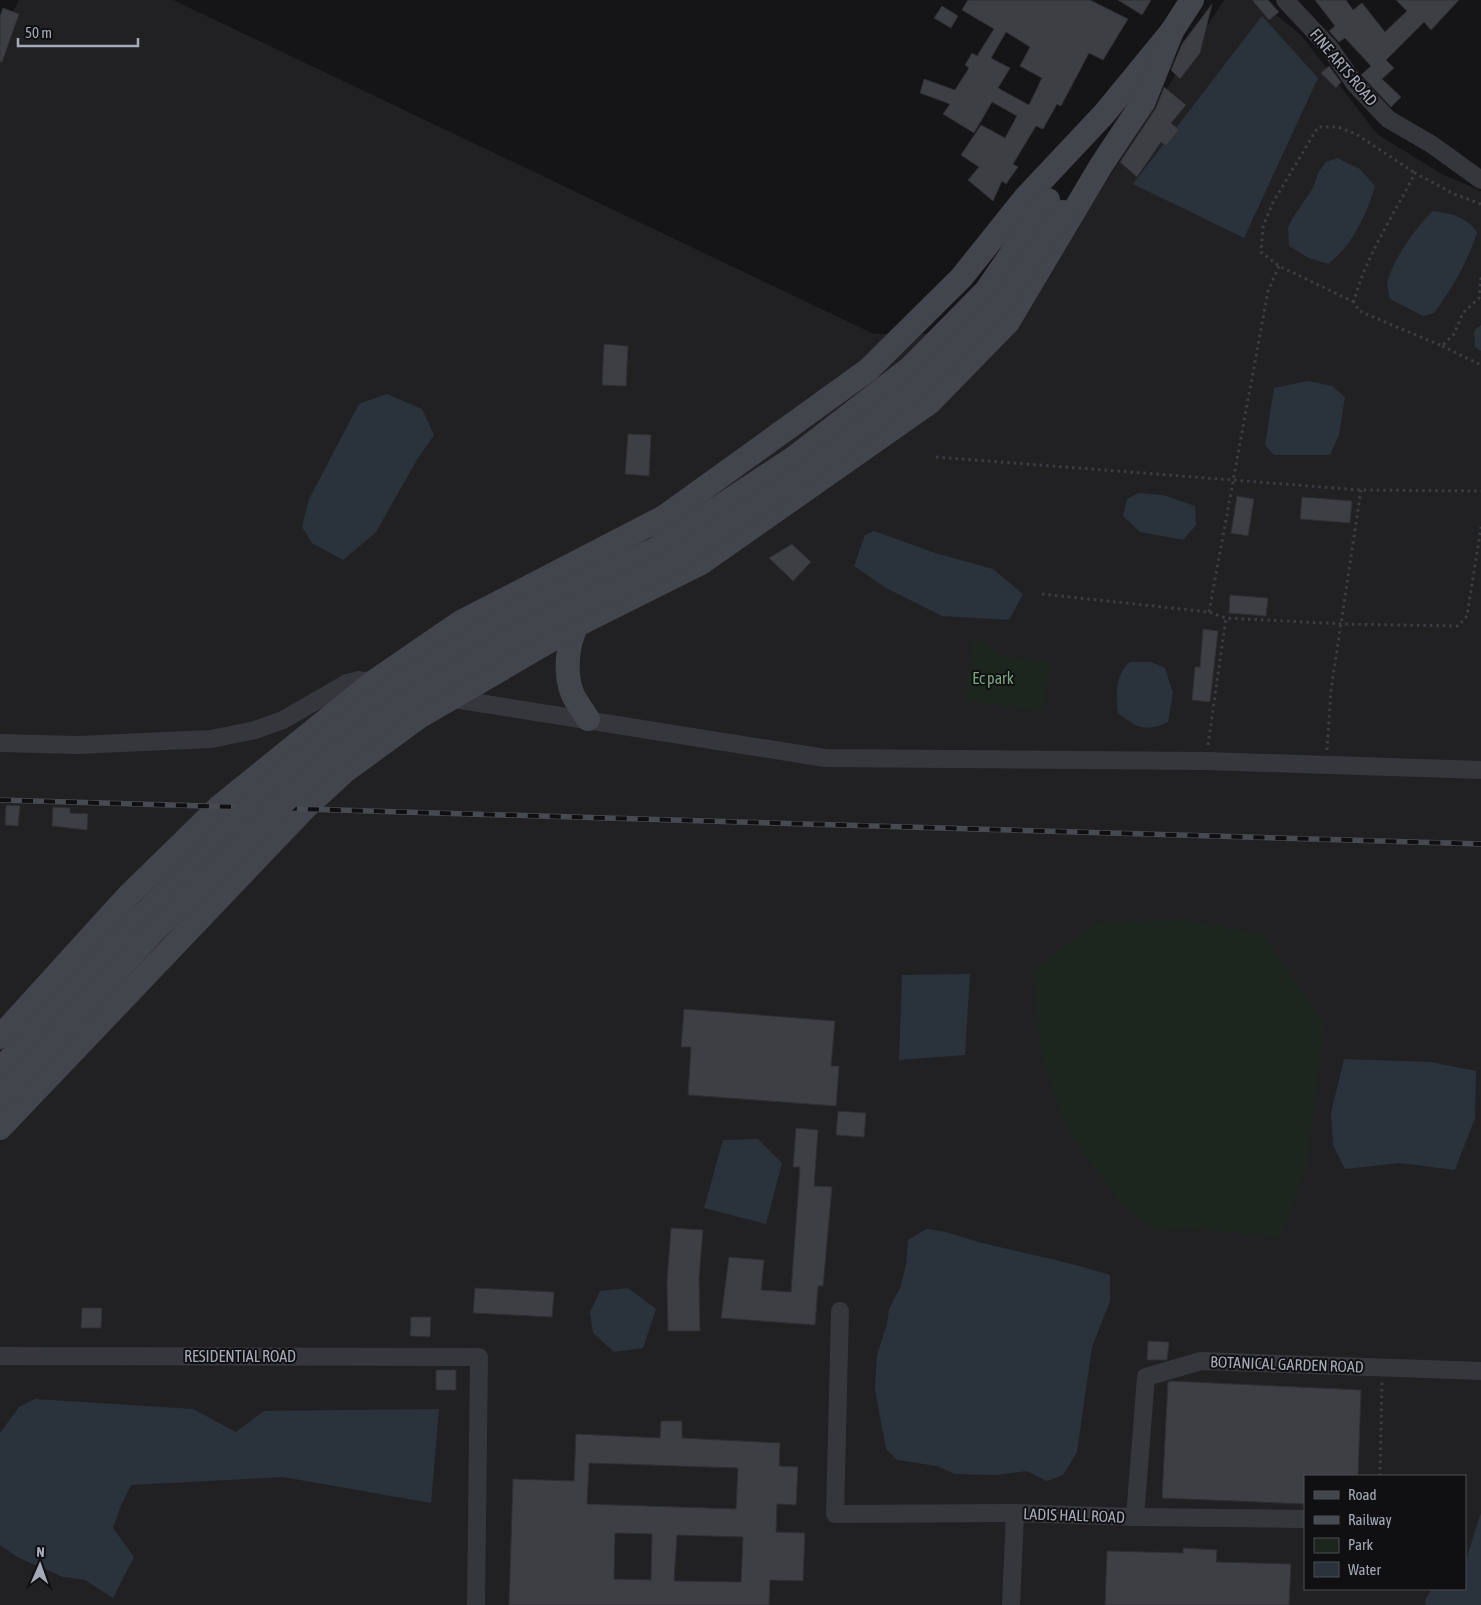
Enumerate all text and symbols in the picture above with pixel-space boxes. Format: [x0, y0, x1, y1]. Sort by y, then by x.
scale bar [18, 15, 138, 47]
text: 50 m [25, 24, 52, 41]
street label: FINE ARTS ROAD [1307, 25, 1381, 109]
park label: Ec park [972, 669, 1014, 688]
street label: RESIDENTIAL ROAD [184, 1347, 296, 1365]
street label: BOTANICAL GARDEN ROAD [1210, 1352, 1364, 1376]
legend [1304, 1475, 1466, 1590]
text: Road [1348, 1486, 1377, 1503]
street label: LADIS HALL ROAD [1023, 1504, 1125, 1526]
text: Railway [1348, 1511, 1392, 1528]
text: Park [1348, 1536, 1373, 1553]
north arrow [15, 1540, 65, 1590]
text: N [36, 1544, 45, 1560]
text: Water [1348, 1561, 1381, 1578]

